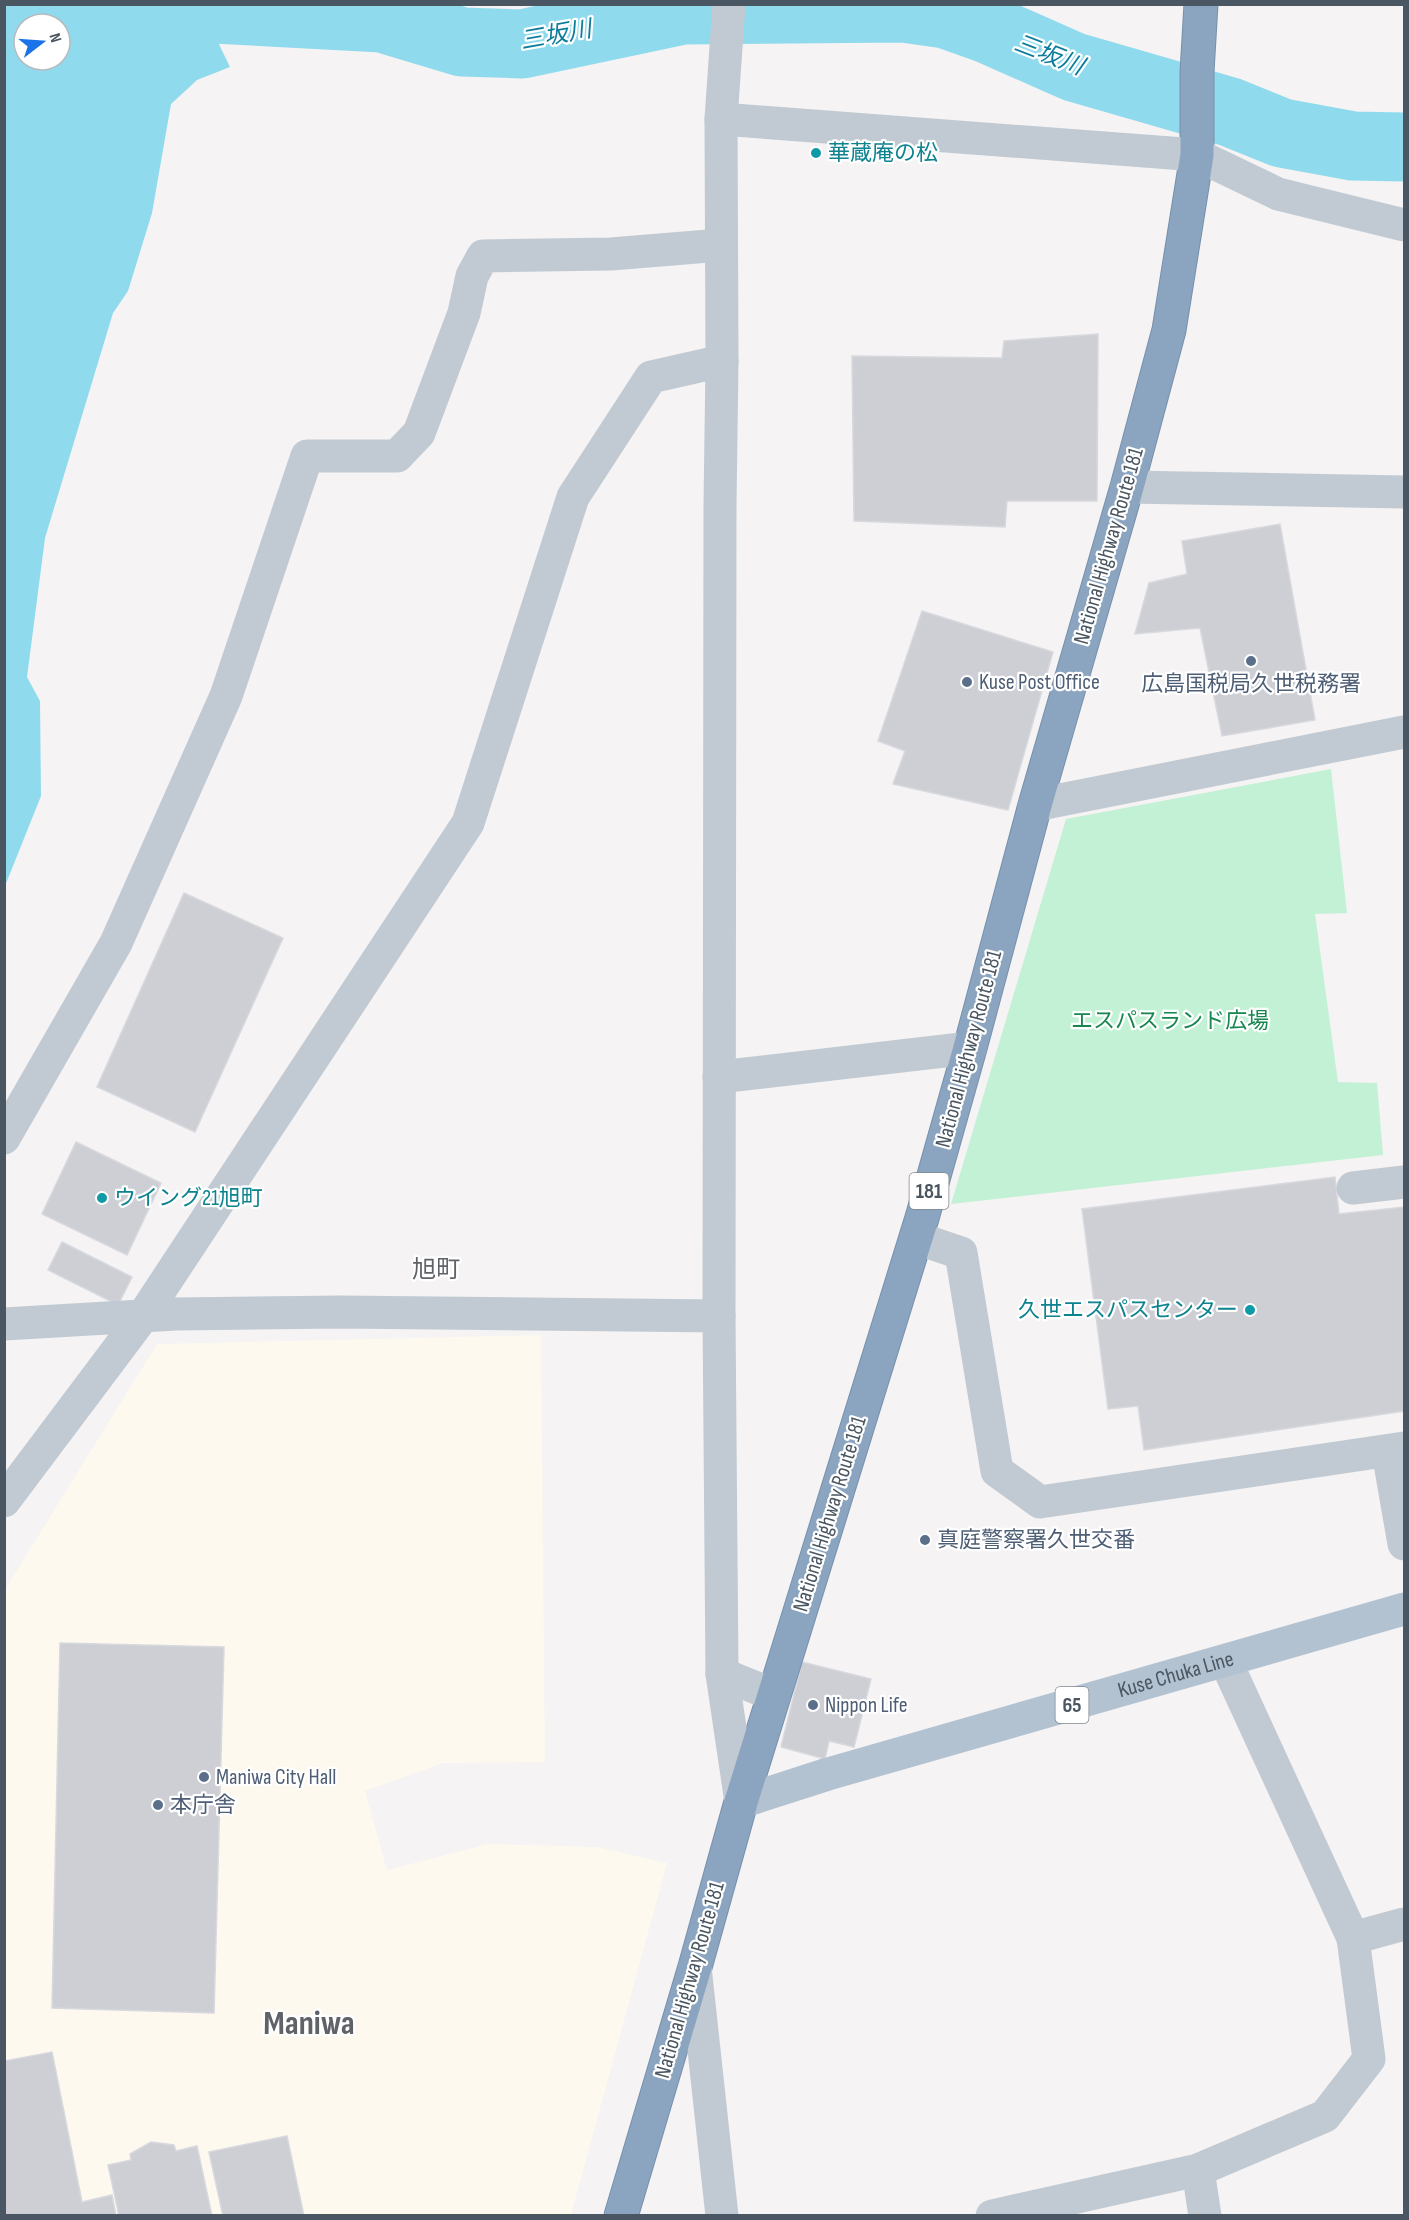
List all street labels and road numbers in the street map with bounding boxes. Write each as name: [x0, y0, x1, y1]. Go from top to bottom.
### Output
street label: National Highway Route 181: [1068, 444, 1150, 647]
street label: National Highway Route 181: [930, 947, 1008, 1151]
road number: 181: [910, 1173, 948, 1209]
street label: National Highway Route 181: [787, 1413, 873, 1615]
street label: Kuse Chuka Line: [1115, 1645, 1237, 1704]
road number: 65: [1056, 1687, 1088, 1723]
street label: National Highway Route 181: [649, 1878, 731, 2081]

